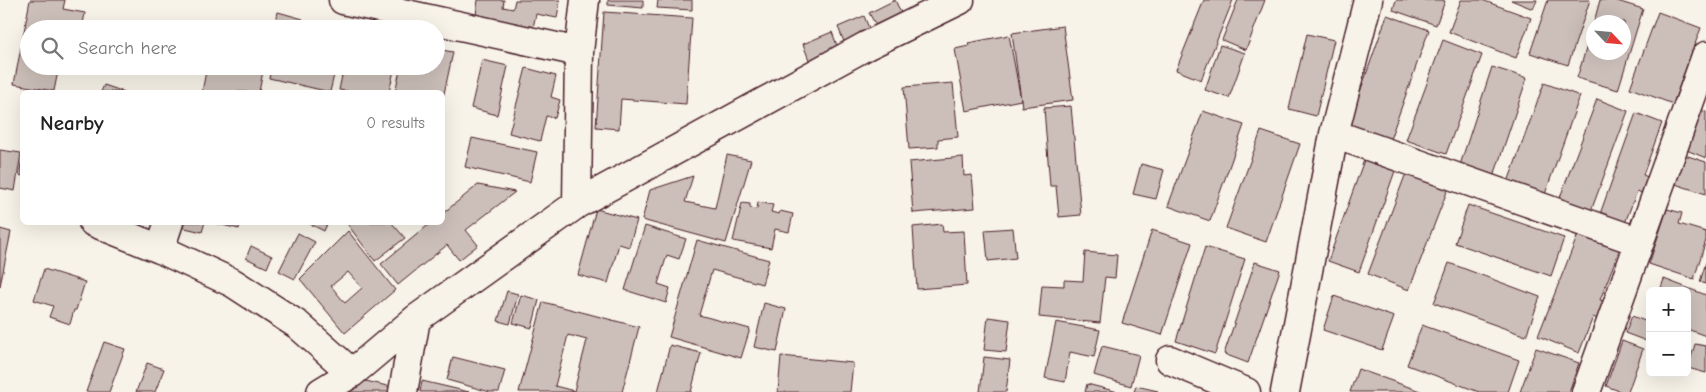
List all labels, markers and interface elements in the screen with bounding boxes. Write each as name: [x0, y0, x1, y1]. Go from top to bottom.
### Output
north arrow: [1586, 15, 1631, 60]
search box: [20, 20, 445, 75]
icon: search: [38, 34, 66, 62]
text: Search here: [78, 37, 177, 59]
text: Nearby: [40, 111, 104, 135]
text: 0 results: [366, 114, 425, 132]
map controls: [1646, 287, 1691, 377]
button: +: [1646, 287, 1691, 332]
button: −: [1646, 332, 1691, 377]

